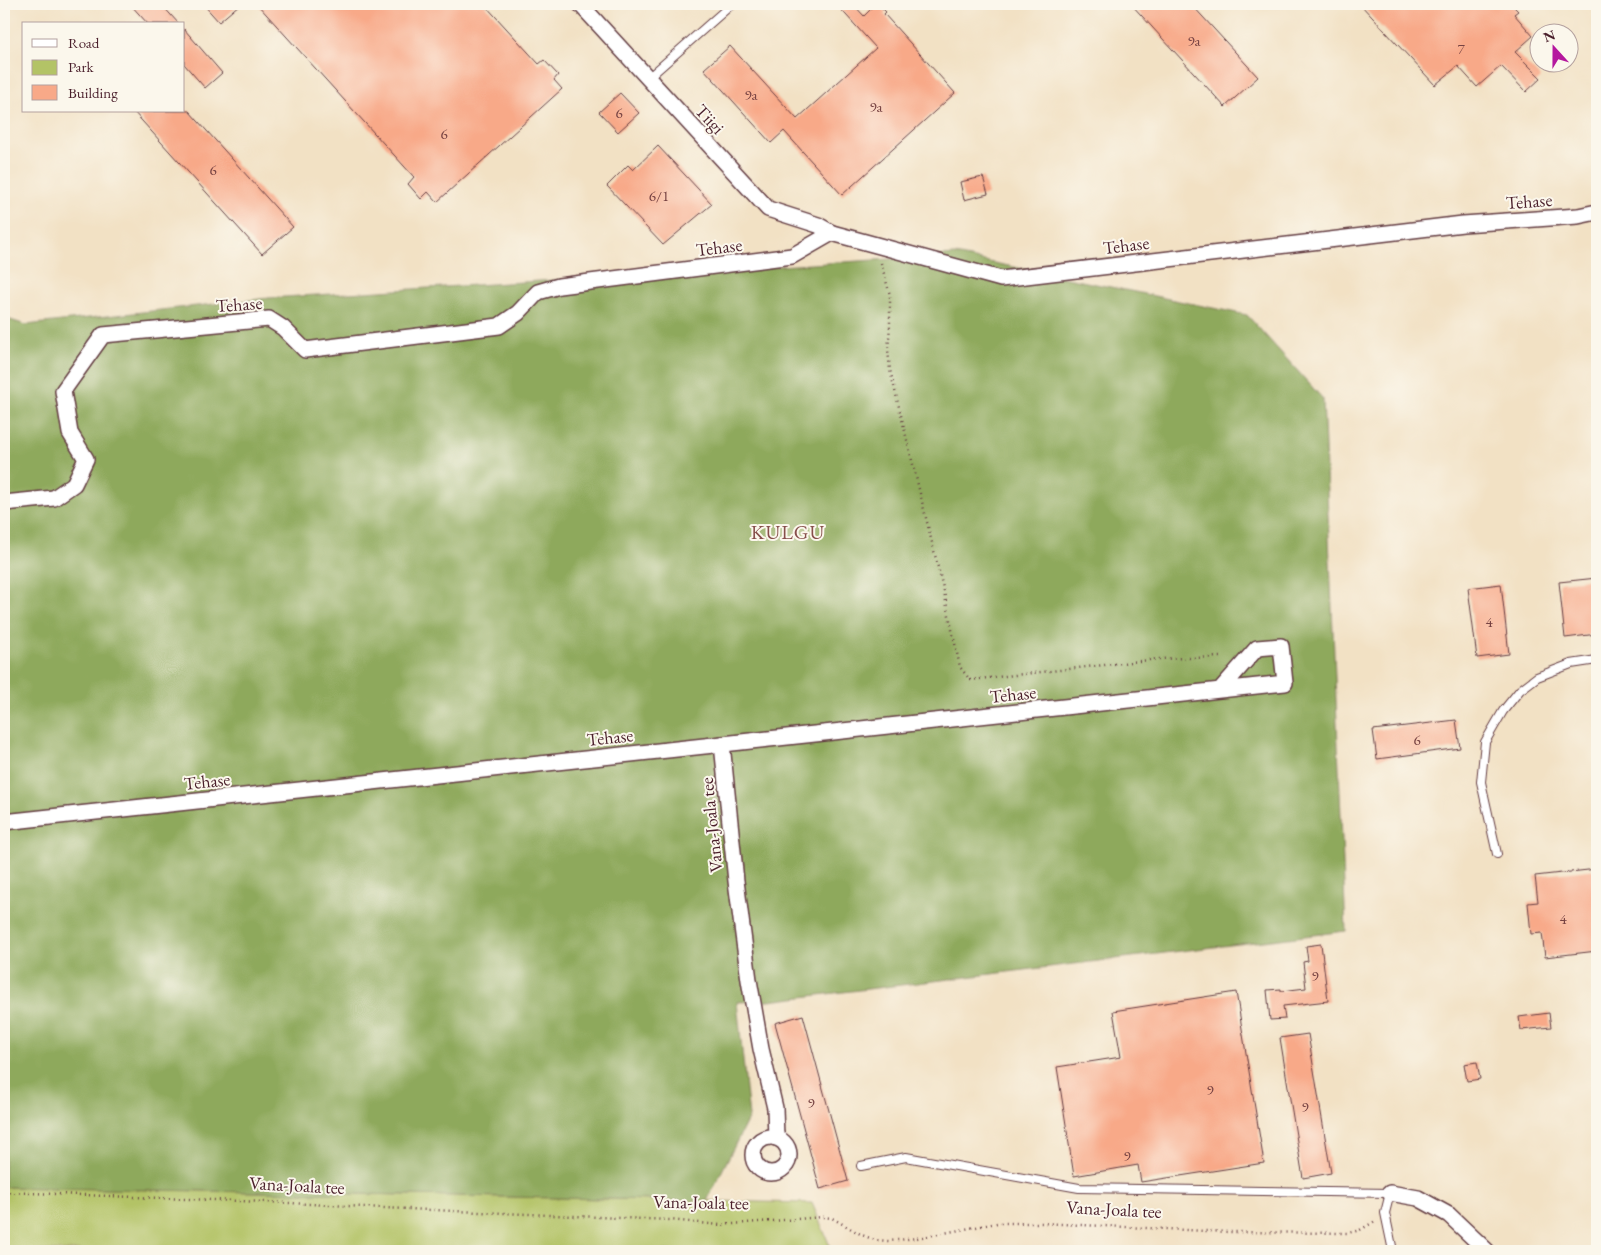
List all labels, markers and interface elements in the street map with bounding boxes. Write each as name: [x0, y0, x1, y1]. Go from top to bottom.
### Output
legend: [22, 22, 185, 112]
north arrow: [1528, 22, 1578, 72]
text: N: [1541, 25, 1558, 46]
house number: 9a: [1187, 31, 1201, 50]
text: Road: [68, 33, 100, 52]
house number: 7: [1457, 39, 1465, 58]
text: Park: [68, 57, 95, 76]
text: Building: [68, 83, 118, 102]
house number: 9a: [744, 85, 758, 104]
house number: 9a: [869, 97, 883, 116]
street label: Tiigi: [690, 99, 730, 139]
house number: 6: [615, 103, 623, 122]
house number: 6: [440, 124, 448, 143]
house number: 6: [209, 160, 217, 179]
house number: 6/1: [649, 186, 669, 205]
street label: Tehase: [1505, 188, 1553, 214]
street label: Tehase: [1102, 231, 1150, 259]
street label: Tehase: [695, 233, 743, 261]
street label: Tehase: [215, 291, 263, 317]
district label: KULGU: [751, 519, 825, 545]
house number: 4: [1485, 612, 1493, 631]
street label: Tehase: [989, 680, 1037, 708]
street label: Tehase: [586, 723, 634, 751]
house number: 6: [1413, 730, 1421, 749]
street label: Tehase: [183, 767, 231, 795]
street label: Vana-Joala tee: [695, 776, 727, 874]
house number: 4: [1559, 909, 1567, 928]
house number: 9: [1311, 966, 1319, 985]
house number: 9: [1206, 1080, 1214, 1099]
house number: 9: [807, 1093, 815, 1112]
house number: 9: [1301, 1097, 1309, 1116]
house number: 9: [1123, 1146, 1131, 1165]
street label: Vana-Joala tee: [249, 1171, 345, 1199]
street label: Vana-Joala tee: [653, 1190, 749, 1214]
street label: Vana-Joala tee: [1066, 1195, 1162, 1223]

